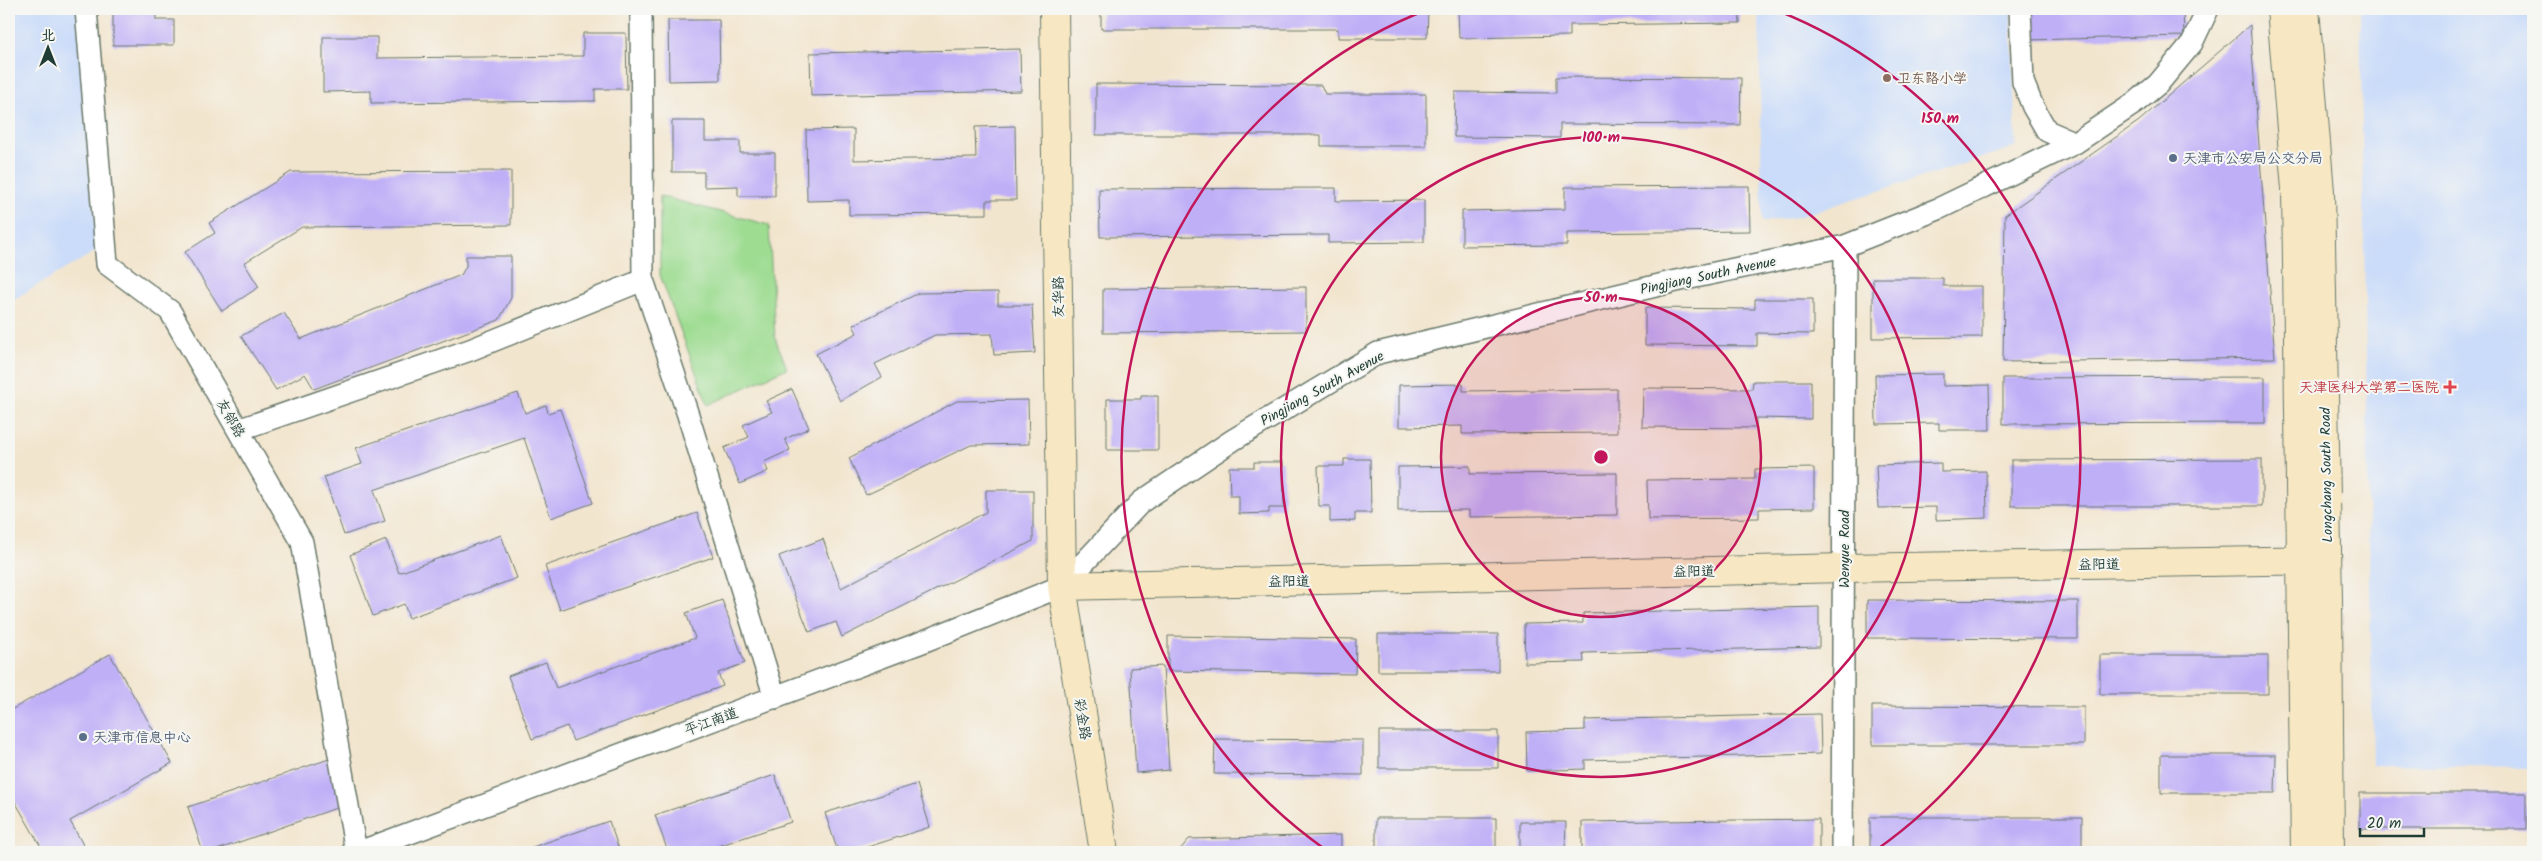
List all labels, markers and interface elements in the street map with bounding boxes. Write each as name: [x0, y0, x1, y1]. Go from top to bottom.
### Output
north arrow: [22, 22, 72, 72]
text: 北: [41, 25, 55, 47]
place label: 卫东路小学: [1897, 68, 1967, 90]
marker: 卫东路小学: [1881, 72, 1893, 84]
text: 150 m: [1921, 107, 1959, 131]
text: 100 m: [1582, 126, 1620, 150]
place label: 天津市公安局公交分局: [2183, 148, 2323, 170]
marker: 天津市公安局公交分局: [2167, 152, 2179, 164]
street label: Pingjiang South Avenue: [1638, 251, 1779, 301]
street label: 友华路: [1048, 276, 1070, 318]
text: 50 m: [1583, 286, 1618, 310]
street label: Pingjiang South Avenue: [1257, 345, 1389, 432]
place label: 天津医科大学第二医院: [2299, 377, 2439, 399]
marker: 天津医科大学第二医院: [2443, 380, 2457, 394]
street label: 友邻路: [210, 395, 250, 442]
street label: Longchang South Road: [2315, 406, 2339, 543]
centre of rings: [1592, 448, 1610, 466]
street label: Wenyue Road: [1834, 509, 1856, 588]
street label: 益阳道: [2078, 554, 2120, 576]
street label: 益阳道: [1673, 561, 1715, 583]
street label: 益阳道: [1268, 571, 1310, 593]
street label: 彩金路: [1068, 697, 1096, 742]
street label: 平江南道: [681, 702, 741, 742]
place label: 天津市信息中心: [93, 727, 191, 749]
marker: 天津市信息中心: [77, 731, 89, 743]
scale bar: [2360, 806, 2423, 838]
text: 20 m: [2367, 812, 2401, 836]

